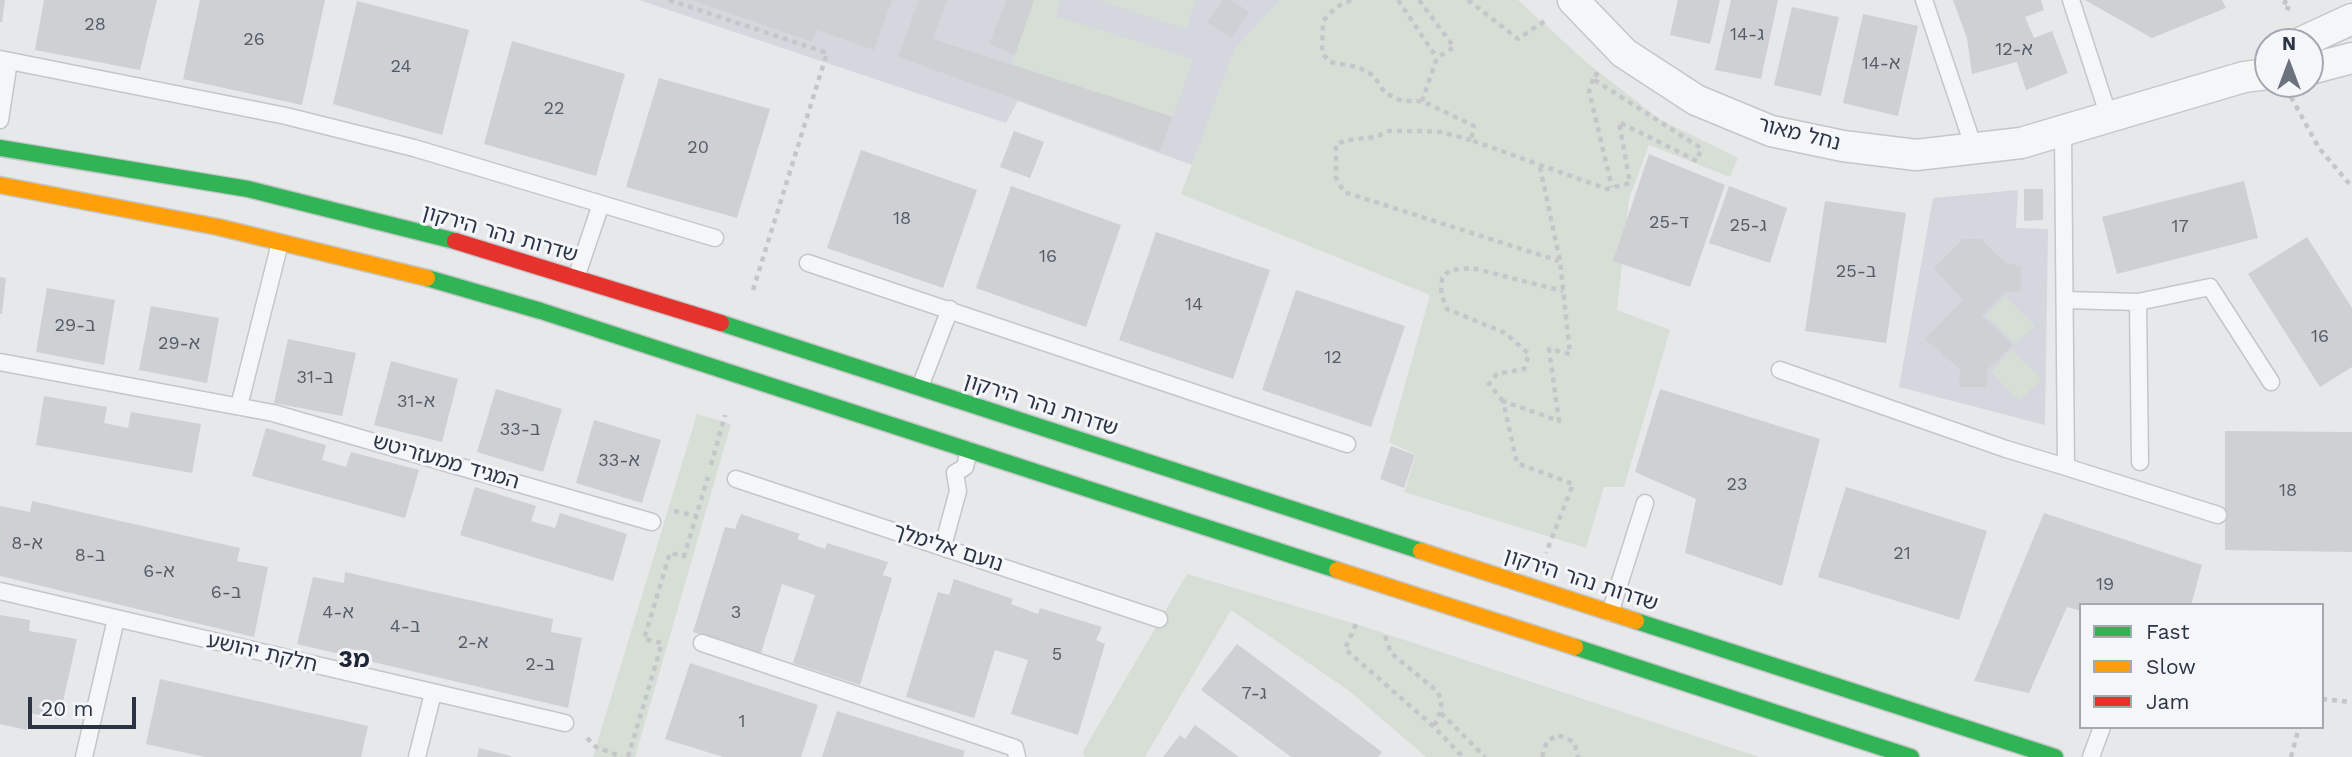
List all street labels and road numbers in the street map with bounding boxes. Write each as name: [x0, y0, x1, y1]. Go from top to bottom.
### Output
street label: נחל מאור: [1755, 112, 1843, 156]
street label: שדרות נהר הירקון: [419, 200, 581, 268]
street label: שדרות נהר הירקון: [961, 368, 1121, 442]
street label: המגיד ממעזריטש: [370, 429, 522, 495]
street label: נועם אלימלך: [890, 518, 1006, 578]
street label: שדרות נהר הירקון: [1501, 543, 1661, 617]
street label: חלקת יהושע: [204, 628, 320, 678]

